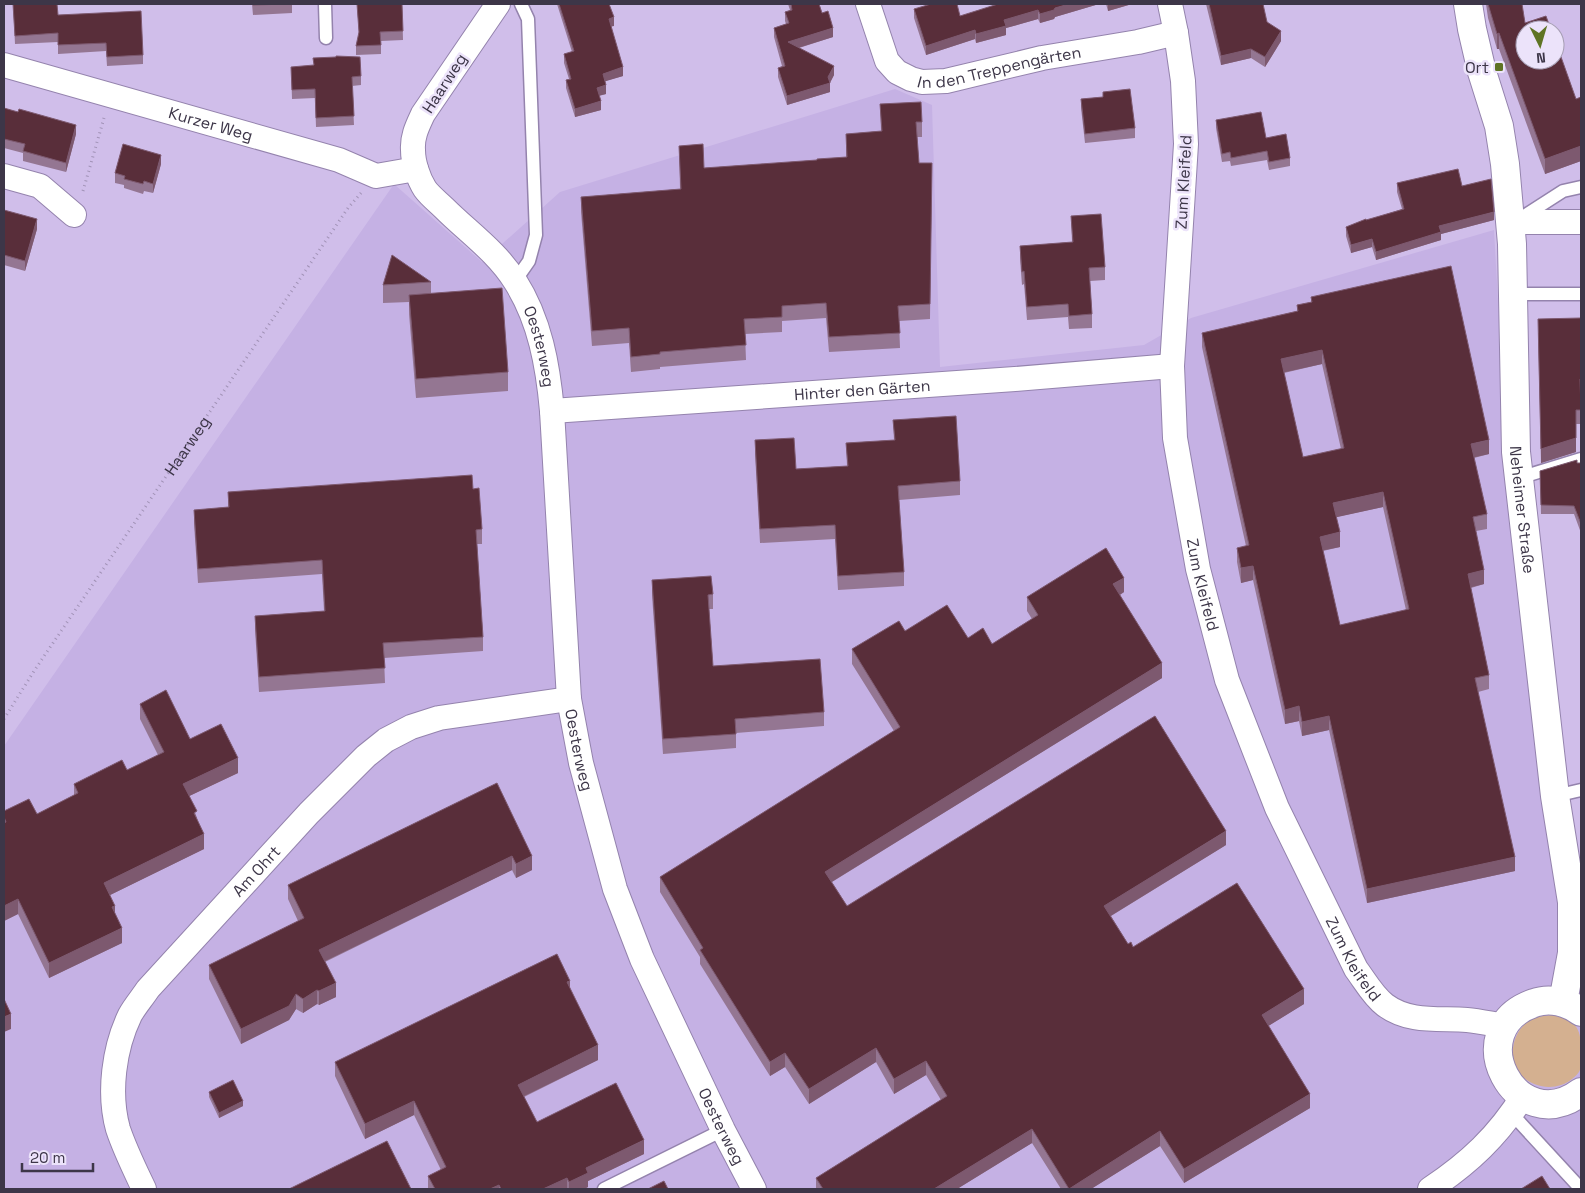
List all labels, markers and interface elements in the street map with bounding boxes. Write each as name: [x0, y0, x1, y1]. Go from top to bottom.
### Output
north arrow: [1515, 20, 1565, 70]
street label: In den Treppengärten: [915, 42, 1083, 93]
street label: Haarweg: [417, 49, 472, 117]
text: N: [1536, 49, 1547, 67]
place label: Ort: [1465, 57, 1489, 78]
marker: Ort: [1493, 61, 1505, 73]
street label: Kurzer Weg: [166, 102, 255, 146]
street label: Zum Kleifeld: [1171, 134, 1196, 230]
street label: Oesterweg: [519, 303, 559, 389]
street label: Hinter den Gärten: [793, 375, 931, 405]
street label: Haarweg: [160, 412, 215, 480]
street label: Neheimer Straße: [1505, 446, 1540, 575]
street label: Zum Kleifeld: [1182, 537, 1224, 633]
street label: Oesterweg: [560, 707, 598, 793]
street label: Am Ohrt: [228, 841, 285, 901]
street label: Zum Kleifeld: [1321, 913, 1386, 1006]
street label: Oesterweg: [693, 1084, 749, 1168]
scale bar: [22, 1140, 94, 1172]
text: 20 m: [30, 1148, 65, 1167]

